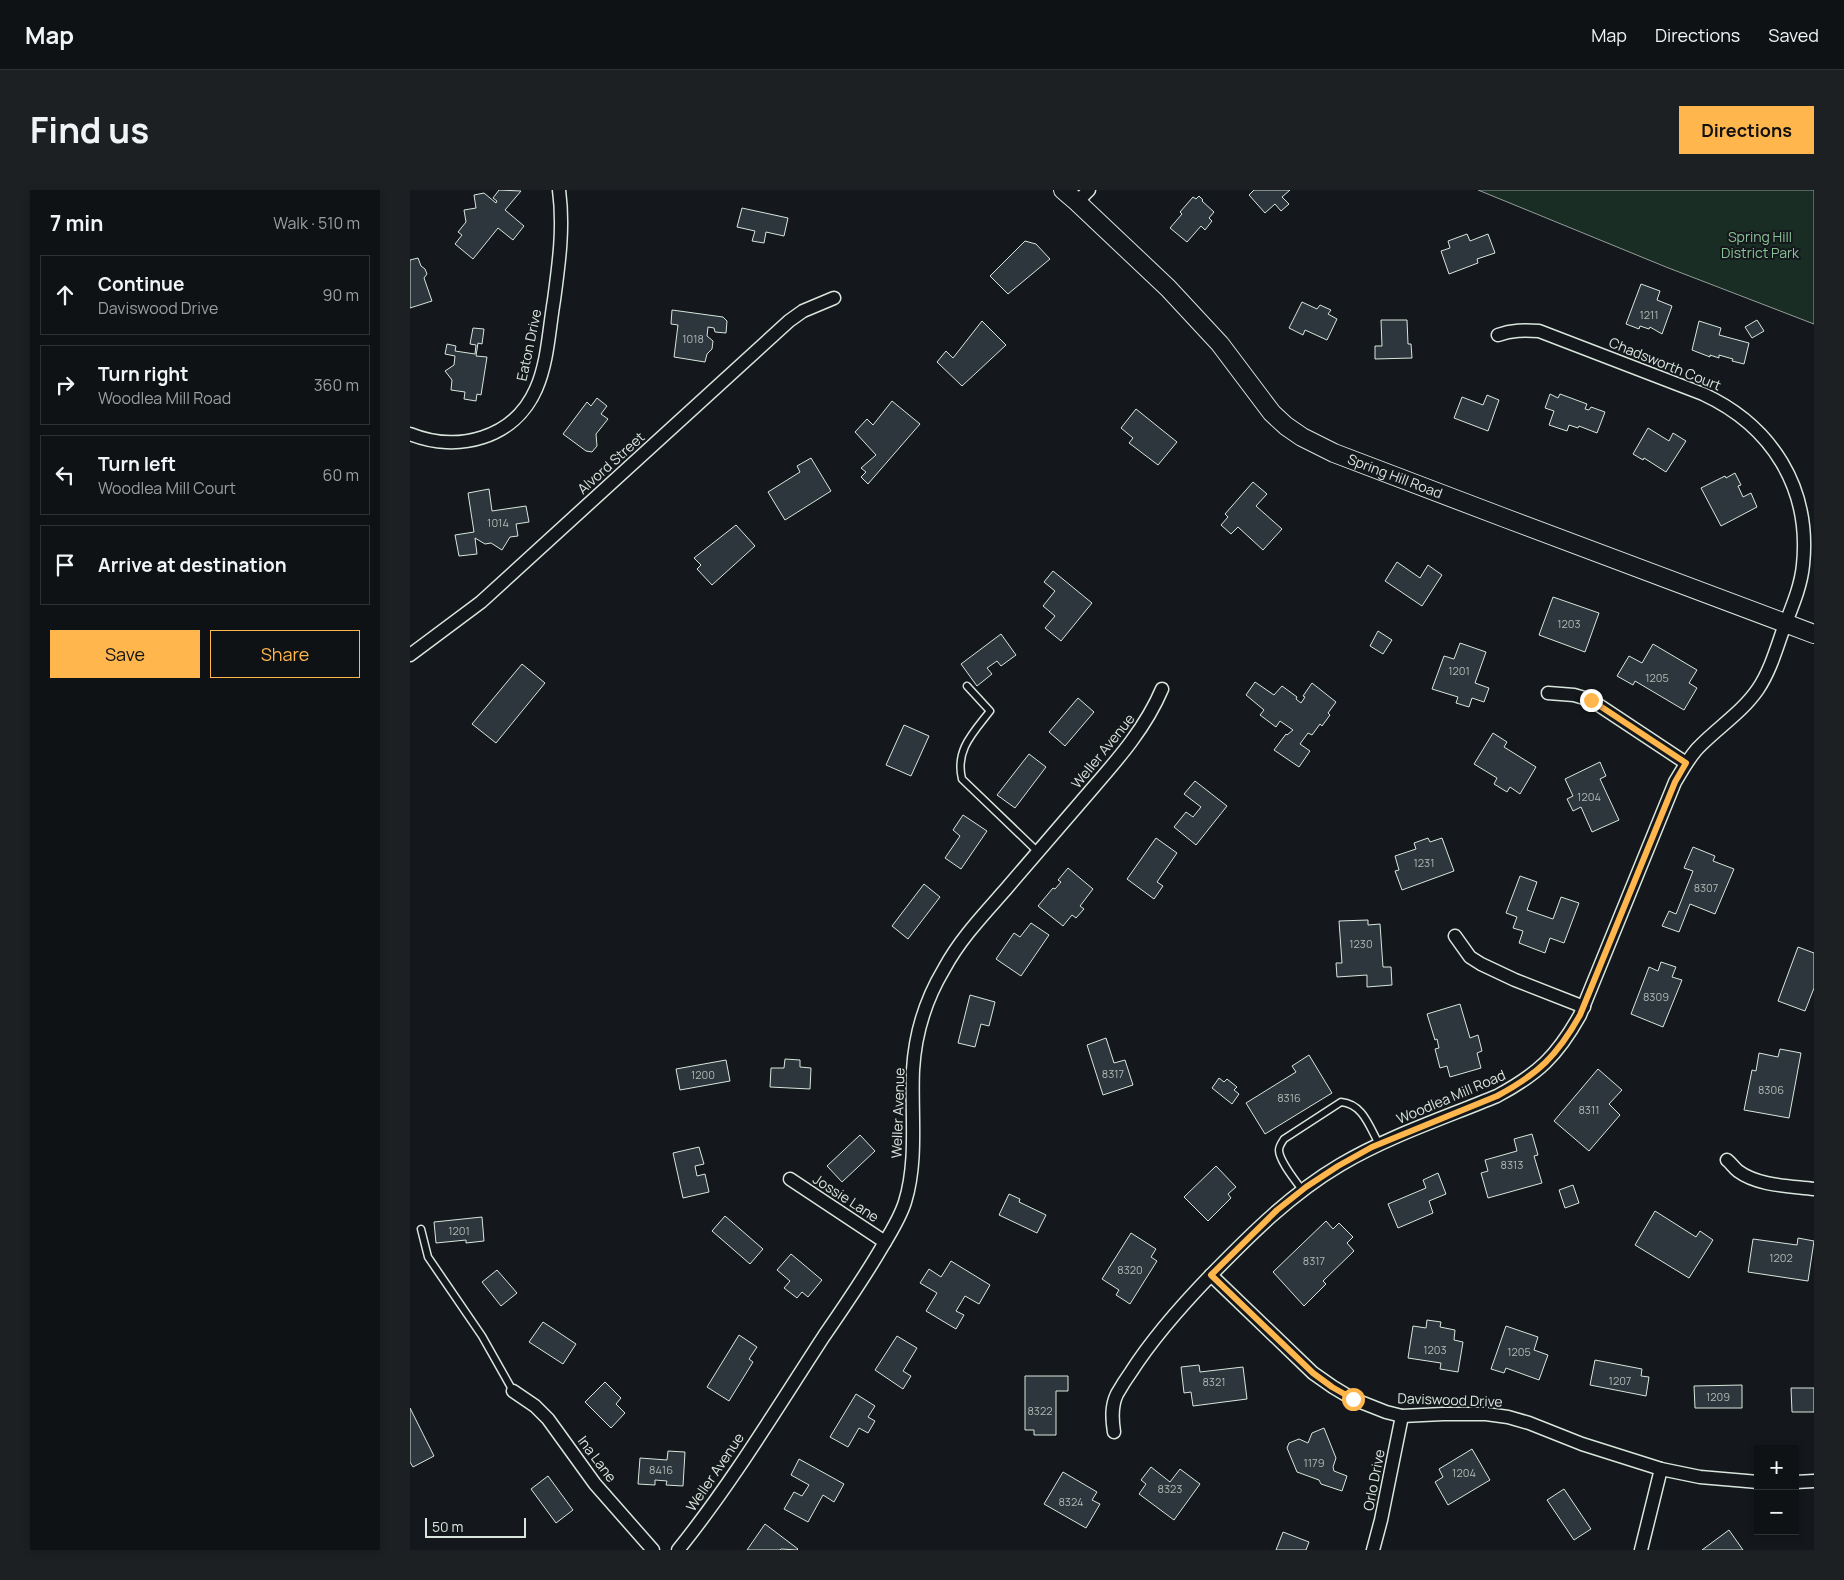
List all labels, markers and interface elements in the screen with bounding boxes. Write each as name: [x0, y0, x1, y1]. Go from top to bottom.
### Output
text: Map: [25, 18, 74, 51]
text: Map: [1591, 23, 1627, 47]
text: Directions: [1655, 23, 1740, 47]
text: Saved: [1768, 23, 1819, 47]
text: Find us: [30, 106, 149, 154]
button: Directions: [1679, 106, 1814, 154]
text: 7 min: [50, 209, 103, 237]
text: Walk · 510 m: [273, 212, 360, 234]
park label: Spring Hill District Park: [1721, 227, 1800, 262]
text: Continue: [98, 271, 184, 297]
icon: ahead: [51, 281, 79, 309]
text: 90 m: [323, 284, 359, 306]
text: Daviswood Drive: [98, 297, 218, 319]
street label: Eaton Drive: [512, 307, 545, 383]
house number: 1211: [1639, 307, 1659, 322]
house number: 1018: [682, 331, 704, 346]
street label: Chadsworth Court: [1606, 332, 1724, 395]
text: Turn right: [98, 361, 188, 387]
icon: right: [51, 371, 79, 399]
text: 360 m: [314, 374, 359, 396]
text: Woodlea Mill Road: [98, 387, 231, 409]
street label: Alvord Street: [573, 427, 649, 498]
street label: Spring Hill Road: [1345, 449, 1445, 502]
text: Turn left: [98, 451, 176, 477]
icon: left: [51, 461, 79, 489]
text: 60 m: [323, 464, 359, 486]
text: Woodlea Mill Court: [98, 477, 236, 499]
house number: 1014: [487, 515, 509, 530]
icon: arrive: [51, 551, 79, 579]
text: Arrive at destination: [98, 552, 287, 578]
house number: 1203: [1557, 616, 1581, 631]
button: Save: [50, 630, 200, 678]
button: Share: [210, 630, 360, 678]
house number: 1201: [1448, 663, 1470, 678]
house number: 1205: [1645, 670, 1669, 685]
route end: [1580, 689, 1603, 712]
street label: Weller Avenue: [1067, 709, 1139, 792]
house number: 1204: [1577, 789, 1601, 804]
house number: 1231: [1414, 855, 1434, 870]
house number: 8307: [1694, 880, 1718, 895]
house number: 1230: [1349, 936, 1373, 951]
house number: 8309: [1643, 989, 1669, 1004]
street label: Woodlea Mill Road: [1393, 1065, 1508, 1128]
house number: 8317: [1102, 1066, 1124, 1081]
house number: 1200: [691, 1067, 715, 1082]
street label: Weller Avenue: [886, 1067, 909, 1159]
house number: 8306: [1758, 1082, 1784, 1097]
house number: 8316: [1277, 1090, 1301, 1105]
house number: 8311: [1578, 1102, 1600, 1117]
house number: 8313: [1501, 1157, 1523, 1172]
street label: Jossie Lane: [810, 1169, 883, 1226]
house number: 1201: [448, 1223, 470, 1238]
house number: 1202: [1769, 1250, 1793, 1265]
house number: 8317: [1303, 1253, 1325, 1268]
house number: 8320: [1117, 1262, 1143, 1277]
house number: 1203: [1423, 1342, 1447, 1357]
house number: 1205: [1507, 1344, 1531, 1359]
house number: 1207: [1609, 1373, 1631, 1388]
house number: 8321: [1202, 1374, 1226, 1389]
route start: [1342, 1388, 1365, 1411]
street label: Daviswood Drive: [1397, 1388, 1503, 1411]
house number: 1209: [1706, 1389, 1730, 1404]
house number: 8322: [1027, 1403, 1053, 1418]
street label: Weller Avenue: [681, 1429, 748, 1515]
street label: Ina Lane: [574, 1432, 621, 1486]
map controls: [1754, 1445, 1799, 1535]
button: +: [1754, 1445, 1799, 1490]
street label: Orlo Drive: [1358, 1448, 1389, 1512]
house number: 1179: [1304, 1455, 1325, 1470]
house number: 8416: [649, 1462, 673, 1477]
house number: 1204: [1452, 1465, 1476, 1480]
house number: 8323: [1158, 1481, 1182, 1496]
button: −: [1754, 1490, 1799, 1535]
house number: 8324: [1058, 1494, 1084, 1509]
scale bar: [425, 1515, 526, 1538]
text: 50 m: [432, 1517, 463, 1536]

